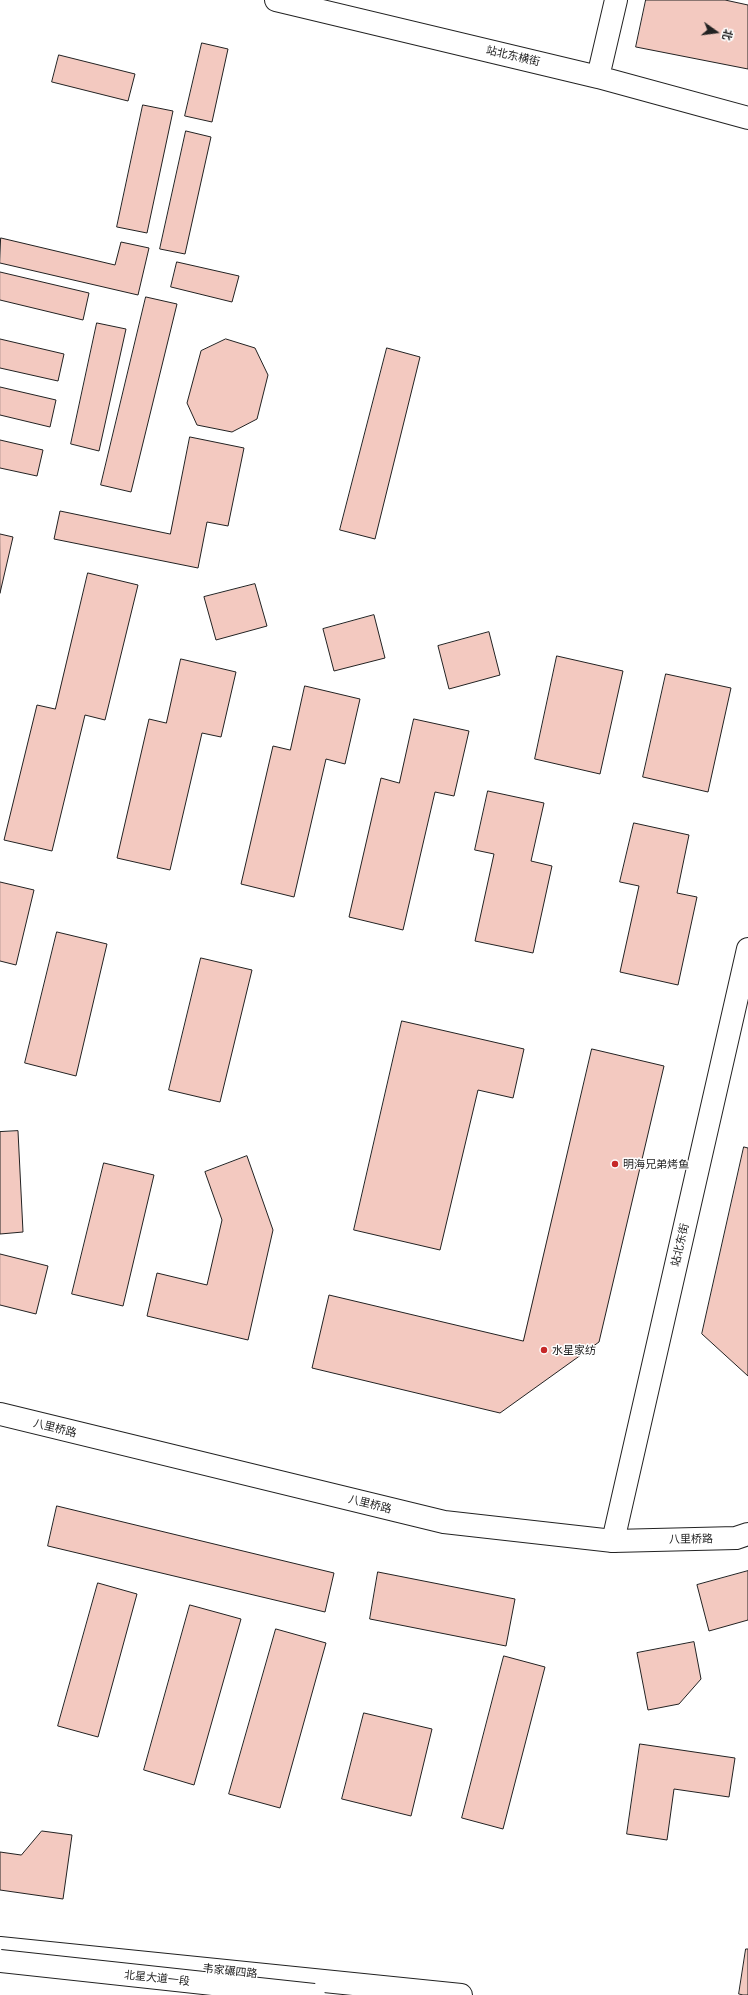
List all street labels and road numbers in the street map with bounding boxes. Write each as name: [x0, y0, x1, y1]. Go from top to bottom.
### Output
street label: 站北东横街: [485, 43, 541, 69]
street label: 站北东街: [669, 1222, 691, 1268]
street label: 八里桥路: [32, 1416, 78, 1440]
street label: 八里桥路: [347, 1492, 393, 1516]
street label: 八里桥路: [669, 1532, 713, 1546]
street label: 韦家碾四路: [202, 1962, 258, 1980]
street label: 北星大道一段: [123, 1968, 191, 1988]

